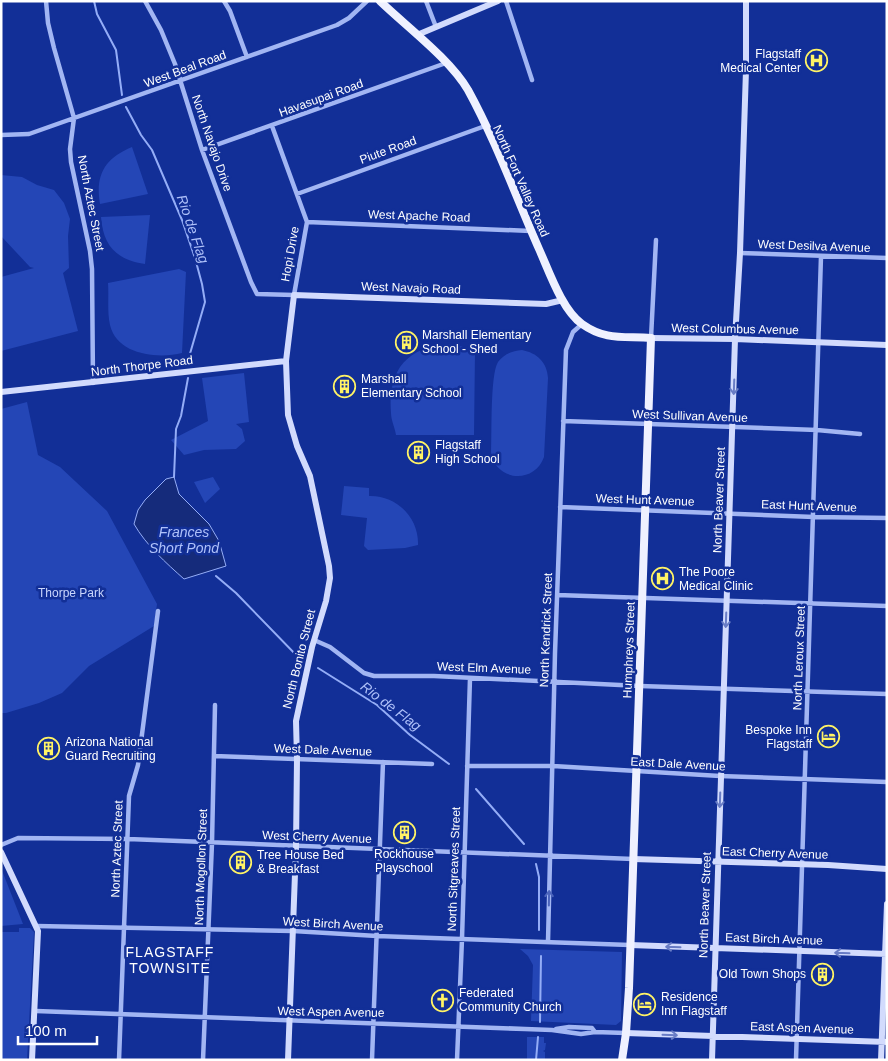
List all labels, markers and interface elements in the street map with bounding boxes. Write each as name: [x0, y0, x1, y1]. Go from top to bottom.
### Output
place label: Flagstaff Medical Center: [720, 47, 802, 75]
street label: West Beal Road: [142, 48, 228, 90]
hospital icon: Flagstaff Medical Center: [805, 49, 829, 73]
street label: Havasupai Road: [277, 76, 365, 120]
street label: North Navajo Drive: [189, 93, 235, 194]
street label: North Fort Valley Road: [490, 123, 552, 239]
street label: Piute Road: [358, 133, 418, 167]
street label: North Aztec Street: [75, 154, 107, 253]
water label: Rio de Flag: [174, 193, 212, 266]
street label: West Apache Road: [368, 207, 470, 225]
street label: Hopi Drive: [278, 225, 302, 283]
street label: West Desilva Avenue: [757, 237, 871, 255]
street label: West Navajo Road: [361, 279, 461, 297]
street label: West Columbus Avenue: [671, 321, 799, 337]
place label: Marshall Elementary School - Shed: [422, 328, 531, 356]
building icon: Marshall Elementary School - Shed: [394, 330, 418, 354]
street label: North Thorpe Road: [90, 353, 194, 379]
place label: Marshall Elementary School: [361, 372, 462, 400]
building icon: Marshall Elementary School: [333, 374, 357, 398]
one-way arrow: [729, 379, 739, 395]
street label: West Sullivan Avenue: [632, 407, 748, 425]
place label: Flagstaff High School: [435, 438, 500, 466]
building icon: Flagstaff High School: [407, 440, 431, 464]
street label: North Beaver Street: [710, 446, 728, 553]
street label: West Hunt Avenue: [595, 491, 695, 509]
street label: East Hunt Avenue: [761, 497, 857, 515]
water label: Frances Short Pond: [149, 524, 220, 556]
place label: The Poore Medical Clinic: [679, 565, 753, 593]
hospital icon: The Poore Medical Clinic: [651, 567, 675, 591]
street label: North Kendrick Street: [537, 572, 555, 688]
park label: Thorpe Park: [38, 586, 105, 600]
street label: Humphreys Street: [620, 601, 638, 699]
street label: North Leroux Street: [790, 605, 808, 711]
street label: North Bonito Street: [280, 607, 318, 710]
one-way arrow: [722, 611, 731, 627]
street label: West Elm Avenue: [437, 659, 532, 677]
water label: Rio de Flag: [358, 678, 425, 734]
place label: Bespoke Inn Flagstaff: [745, 723, 813, 751]
hotel icon: Bespoke Inn Flagstaff: [816, 725, 840, 749]
place label: Arizona National Guard Recruiting: [65, 735, 156, 763]
building icon: Arizona National Guard Recruiting: [37, 737, 61, 761]
street label: West Dale Avenue: [274, 741, 373, 759]
street label: East Dale Avenue: [630, 755, 726, 773]
one-way arrow: [715, 791, 724, 807]
street label: North Aztec Street: [108, 799, 126, 898]
street label: North Sitgreaves Street: [445, 806, 463, 932]
street label: North Mogollon Street: [192, 808, 210, 926]
building icon: Rockhouse Playschool: [392, 821, 416, 845]
street label: West Cherry Avenue: [262, 828, 372, 846]
street label: East Cherry Avenue: [722, 844, 829, 862]
place label: Rockhouse Playschool: [374, 847, 434, 875]
place label: Tree House Bed & Breakfast: [257, 848, 344, 876]
building icon: Tree House Bed & Breakfast: [229, 850, 253, 874]
street label: North Beaver Street: [696, 851, 714, 958]
one-way arrow: [544, 891, 554, 907]
street label: West Birch Avenue: [282, 914, 384, 934]
street label: East Birch Avenue: [725, 930, 823, 948]
one-way arrow: [665, 942, 681, 952]
district label: FLAGSTAFF TOWNSITE: [126, 944, 214, 976]
one-way arrow: [835, 948, 851, 957]
building icon: Old Town Shops: [810, 962, 834, 986]
place label: Old Town Shops: [719, 967, 806, 981]
place label: Federated Community Church: [459, 986, 562, 1014]
church icon: Federated Community Church: [431, 988, 455, 1012]
place label: Residence Inn Flagstaff: [661, 990, 727, 1018]
hotel icon: Residence Inn Flagstaff: [633, 992, 657, 1016]
street label: West Aspen Avenue: [277, 1004, 385, 1020]
scale bar: [18, 1014, 96, 1046]
street label: East Aspen Avenue: [750, 1019, 854, 1037]
text: 100 m: [25, 1022, 67, 1039]
one-way arrow: [661, 1030, 677, 1039]

